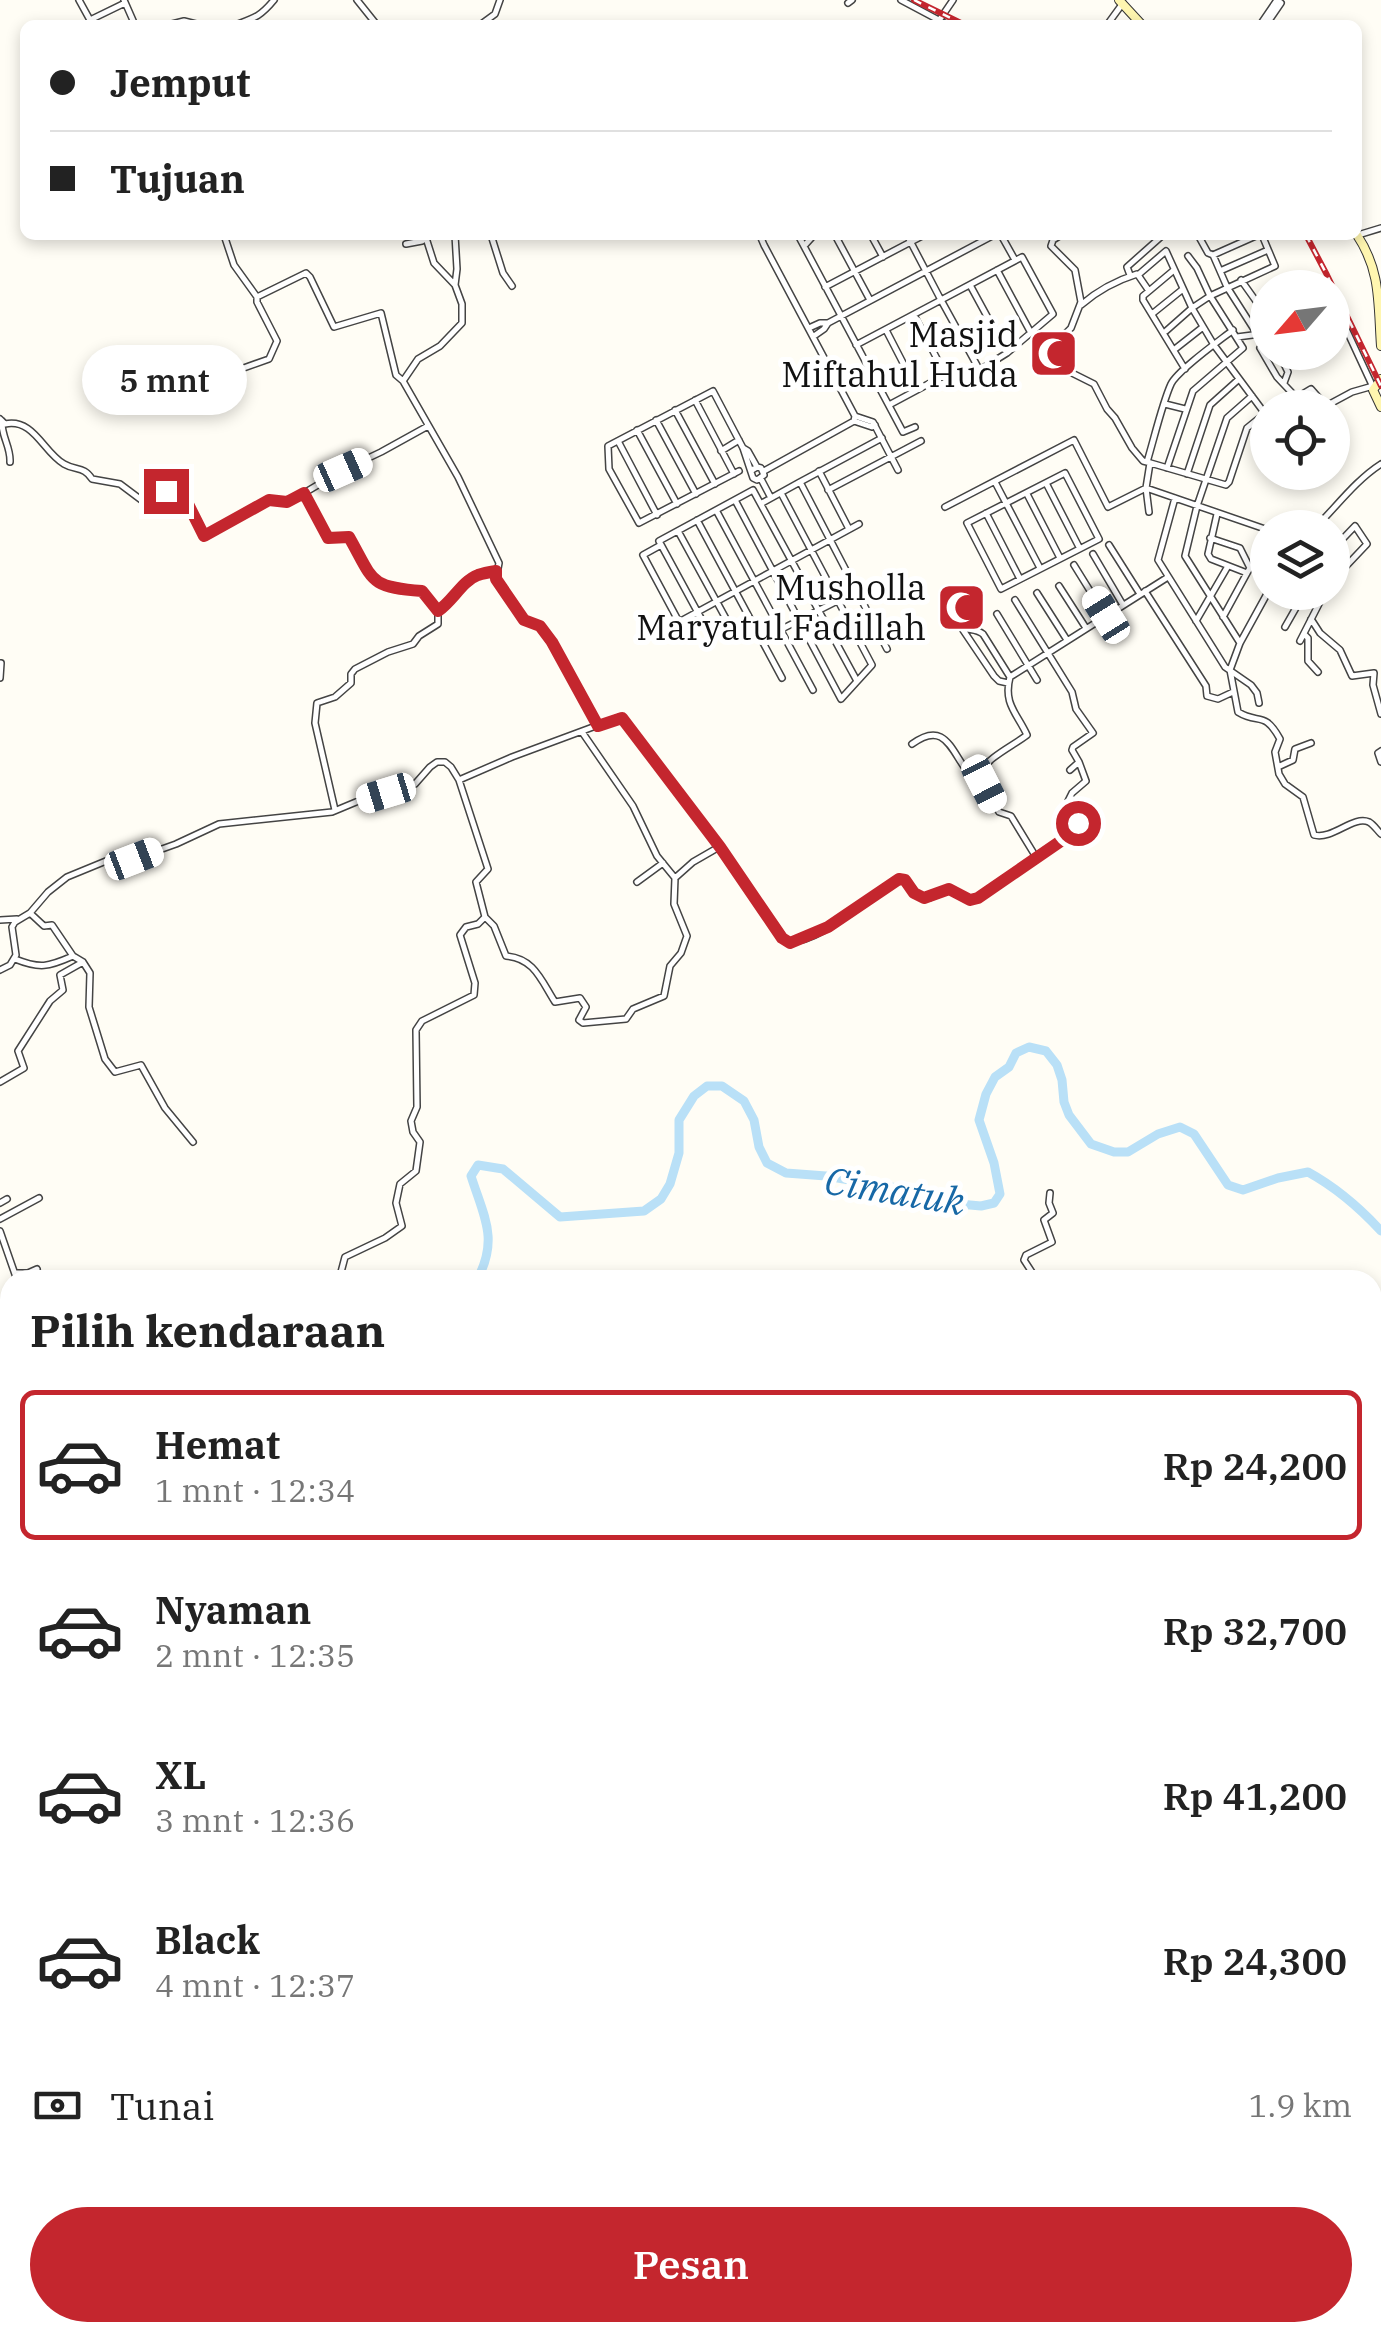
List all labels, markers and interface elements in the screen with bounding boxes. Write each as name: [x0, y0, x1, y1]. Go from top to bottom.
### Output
text: Jemput: [110, 58, 250, 107]
text: Tujuan: [110, 154, 245, 203]
north arrow: [1250, 270, 1350, 370]
map controls: [1250, 270, 1350, 610]
place label: Masjid Miftahul Huda: [781, 311, 1018, 397]
mosque icon: Masjid Miftahul Huda: [1027, 328, 1079, 380]
callout: 5 mnt: [84, 346, 248, 416]
text: 5 mnt: [119, 359, 210, 401]
button: locate: [1250, 390, 1350, 490]
car: [309, 444, 377, 496]
route end: [144, 469, 189, 514]
button: layers: [1250, 510, 1350, 610]
place label: Musholla Maryatul Fadillah: [636, 564, 926, 650]
mosque icon: Musholla Maryatul Fadillah: [935, 581, 987, 633]
car: [1077, 582, 1135, 648]
car: [957, 750, 1011, 818]
car: [353, 770, 419, 816]
route start: [1056, 801, 1101, 846]
car: [101, 834, 167, 884]
water label: Cimatuk: [821, 1155, 969, 1225]
text: Pilih kendaraan: [30, 1301, 385, 1359]
icon: car: [35, 1420, 125, 1510]
text: Hemat: [155, 1420, 280, 1469]
text: Rp 24,200: [1163, 1441, 1347, 1490]
text: 1 mnt · 12:34: [155, 1469, 355, 1511]
icon: car: [35, 1585, 125, 1675]
text: Nyaman: [155, 1585, 312, 1634]
text: Rp 32,700: [1163, 1606, 1347, 1655]
text: 2 mnt · 12:35: [155, 1634, 355, 1676]
icon: car: [35, 1750, 125, 1840]
text: XL: [155, 1750, 206, 1799]
text: Rp 41,200: [1163, 1771, 1347, 1820]
text: 3 mnt · 12:36: [155, 1799, 355, 1841]
icon: car: [35, 1915, 125, 2005]
text: Black: [155, 1915, 260, 1964]
text: Rp 24,300: [1163, 1936, 1347, 1985]
text: 4 mnt · 12:37: [155, 1964, 355, 2006]
icon: cash: [30, 2078, 85, 2133]
text: Tunai: [110, 2081, 215, 2130]
text: 1.9 km: [1248, 2084, 1352, 2126]
button: Pesan: [30, 2207, 1352, 2322]

